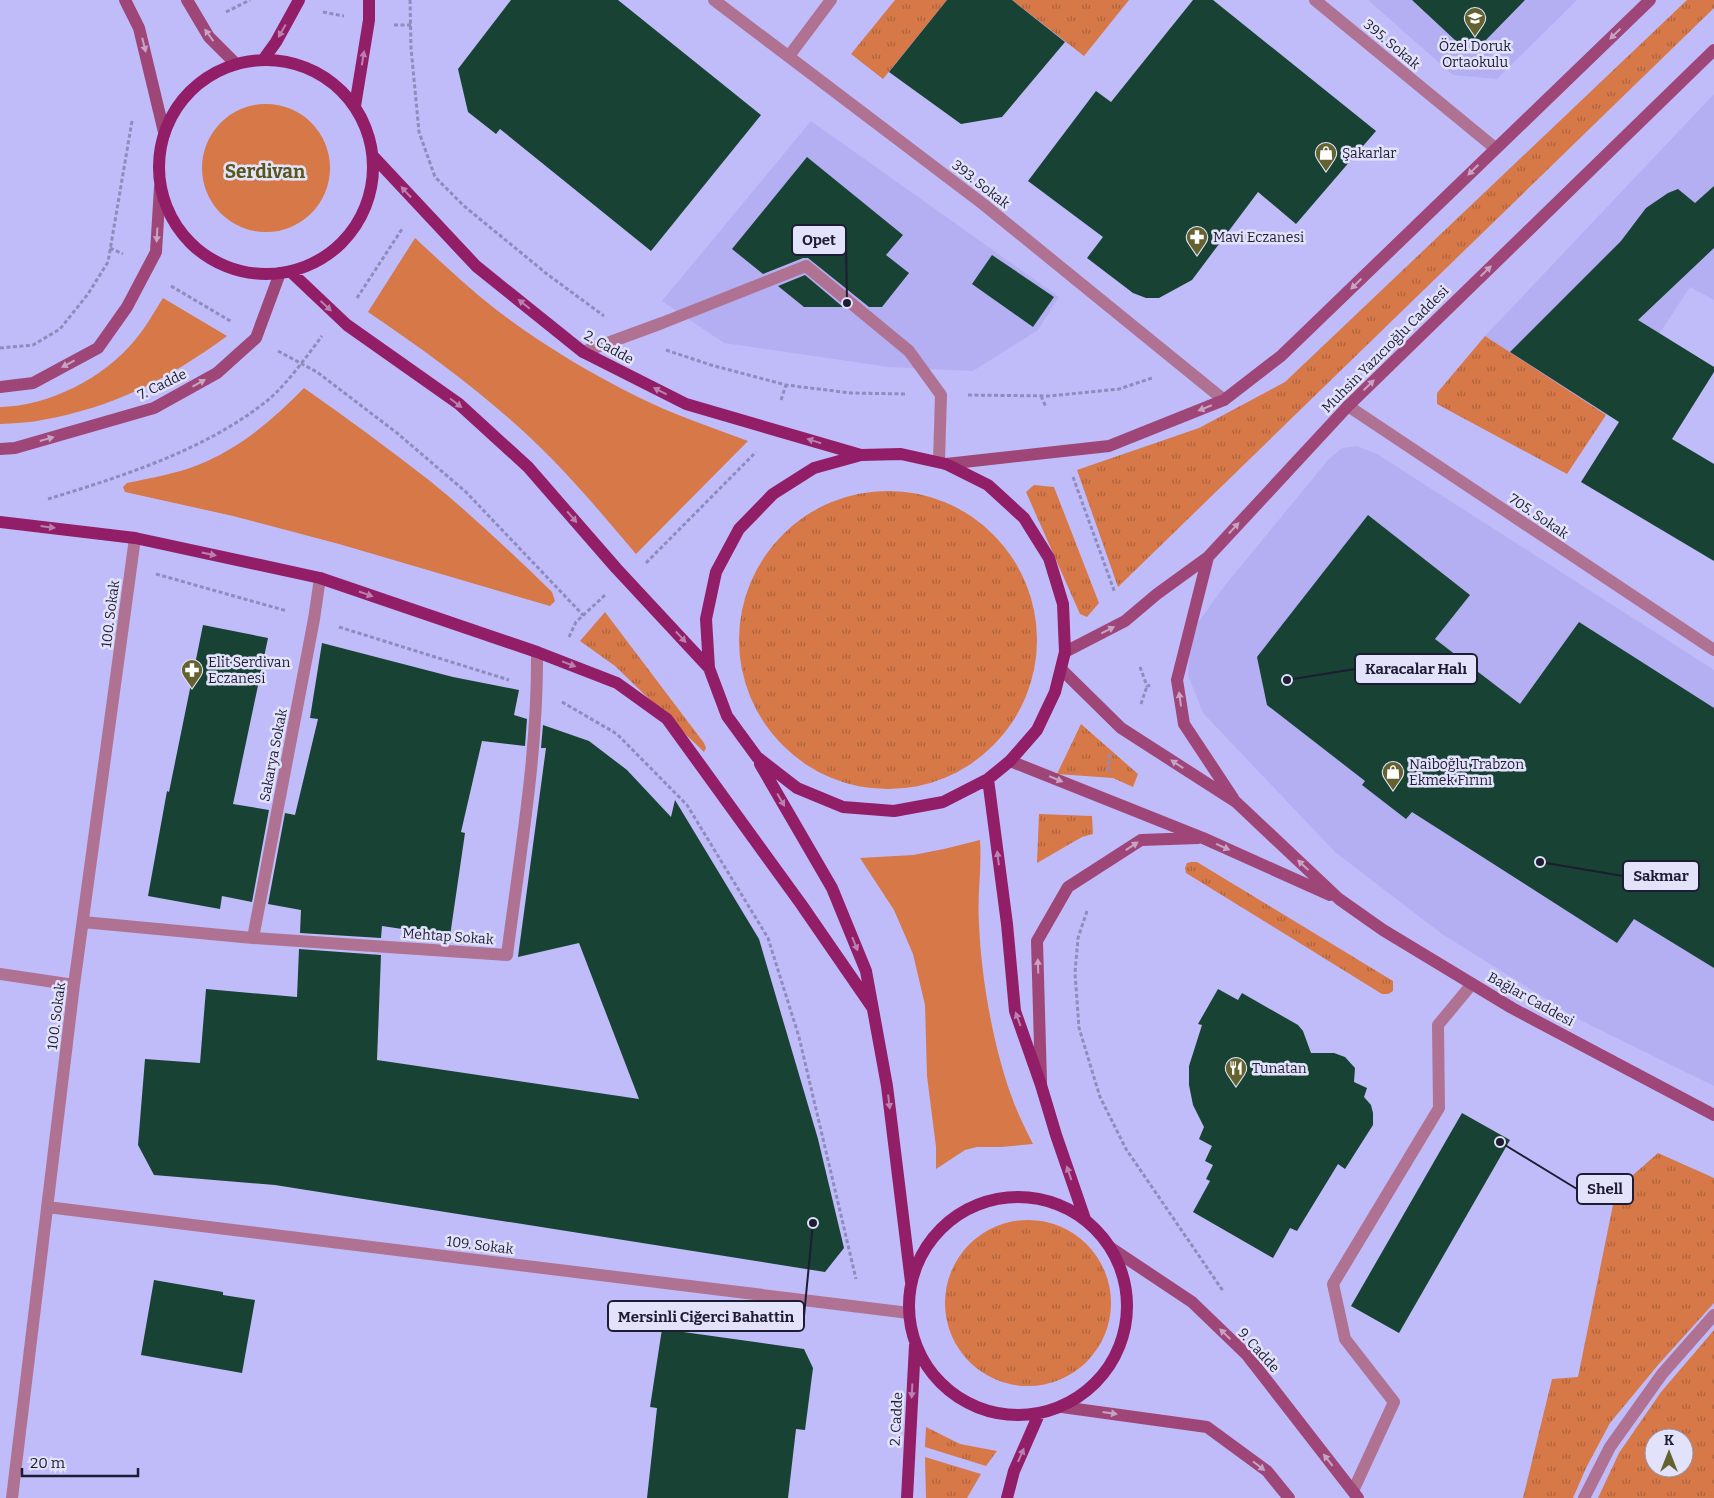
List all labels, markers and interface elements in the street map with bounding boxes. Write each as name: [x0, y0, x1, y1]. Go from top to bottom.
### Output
school or university icon: Özel Doruk Ortaokulu: [1463, 6, 1487, 37]
street label: 395. Sokak: [1360, 16, 1423, 73]
one-way arrow: [278, 24, 287, 38]
one-way arrow: [204, 28, 214, 42]
one-way arrow: [1609, 28, 1621, 40]
one-way arrow: [140, 37, 148, 52]
place label: Özel Doruk Ortaokulu: [1439, 38, 1511, 71]
one-way arrow: [359, 50, 367, 66]
shop icon: Şakarlar: [1314, 141, 1338, 172]
place label: Şakarlar: [1342, 145, 1397, 162]
street label: 393. Sokak: [948, 157, 1013, 212]
district label: Serdivan: [225, 160, 306, 183]
one-way arrow: [1467, 164, 1479, 176]
one-way arrow: [400, 187, 412, 199]
callout: Opet: [792, 225, 846, 255]
pharmacy icon: Mavi Eczanesi: [1185, 225, 1209, 256]
one-way arrow: [152, 228, 160, 244]
place label: Mavi Eczanesi: [1213, 229, 1304, 246]
text: Opet: [802, 231, 836, 249]
one-way arrow: [1480, 265, 1492, 277]
one-way arrow: [1350, 278, 1362, 290]
street label: Muhsin Yazıcıoğlu Caddesi: [1318, 282, 1452, 416]
one-way arrow: [517, 298, 530, 309]
one-way arrow: [320, 300, 332, 312]
street label: 2. Cadde: [581, 327, 637, 368]
one-way arrow: [61, 360, 76, 368]
street label: 7. Cadde: [135, 365, 189, 404]
one-way arrow: [192, 378, 206, 387]
one-way arrow: [1363, 379, 1375, 391]
one-way arrow: [653, 387, 667, 395]
one-way arrow: [449, 397, 462, 408]
one-way arrow: [1197, 405, 1212, 413]
one-way arrow: [40, 434, 55, 442]
one-way arrow: [806, 436, 821, 444]
street label: 705. Sokak: [1506, 490, 1572, 543]
one-way arrow: [566, 510, 577, 523]
one-way arrow: [1228, 523, 1240, 535]
one-way arrow: [41, 524, 57, 532]
one-way arrow: [201, 550, 216, 558]
street label: 100. Sokak: [98, 579, 123, 649]
one-way arrow: [359, 590, 374, 598]
one-way arrow: [1101, 626, 1115, 634]
one-way arrow: [675, 631, 687, 643]
place label: Elit Serdivan Eczanesi: [208, 654, 290, 687]
callout: Karacalar Halı: [1355, 654, 1477, 684]
pharmacy icon: Elit Serdivan Eczanesi: [180, 658, 204, 689]
one-way arrow: [562, 660, 577, 668]
text: Karacalar Halı: [1365, 660, 1467, 678]
one-way arrow: [1176, 691, 1184, 707]
street label: Sakarya Sokak: [256, 707, 291, 803]
place label: Naiboğlu Trabzon Ekmek Fırını: [1409, 756, 1524, 789]
one-way arrow: [1170, 760, 1184, 769]
shop icon: Naiboğlu Trabzon Ekmek Fırını: [1381, 760, 1405, 791]
one-way arrow: [1049, 776, 1063, 784]
one-way arrow: [777, 793, 786, 806]
one-way arrow: [1125, 842, 1138, 851]
one-way arrow: [1216, 843, 1230, 851]
one-way arrow: [994, 850, 1002, 866]
one-way arrow: [1298, 859, 1310, 871]
callout: Sakmar: [1623, 861, 1699, 891]
text: Sakmar: [1633, 867, 1689, 885]
street label: Mehtap Sokak: [402, 925, 494, 948]
one-way arrow: [851, 937, 859, 952]
one-way arrow: [1034, 958, 1042, 974]
street label: Bağlar Caddesi: [1485, 969, 1577, 1030]
street label: 100. Sokak: [44, 981, 69, 1051]
one-way arrow: [1014, 1011, 1022, 1026]
restaurant icon: Tunatan: [1224, 1056, 1248, 1087]
place label: Tunatan: [1252, 1060, 1307, 1077]
one-way arrow: [885, 1095, 893, 1111]
one-way arrow: [1065, 1166, 1072, 1181]
callout: Shell: [1577, 1174, 1633, 1204]
text: Shell: [1587, 1180, 1623, 1198]
street label: 109. Sokak: [446, 1233, 514, 1258]
callout: Mersinli Ciğerci Bahattin: [608, 1301, 804, 1331]
text: Mersinli Ciğerci Bahattin: [618, 1308, 795, 1326]
street label: 9. Cadde: [1234, 1325, 1283, 1376]
one-way arrow: [1220, 1328, 1232, 1340]
one-way arrow: [908, 1383, 916, 1399]
street label: 2. Cadde: [887, 1392, 906, 1446]
one-way arrow: [1103, 1410, 1119, 1418]
north arrow: [1644, 1428, 1694, 1478]
text: K: [1664, 1432, 1674, 1449]
scale bar: [22, 1446, 139, 1478]
one-way arrow: [1017, 1448, 1025, 1462]
one-way arrow: [1323, 1453, 1334, 1466]
text: 20 m: [30, 1454, 66, 1472]
one-way arrow: [1252, 1460, 1265, 1471]

